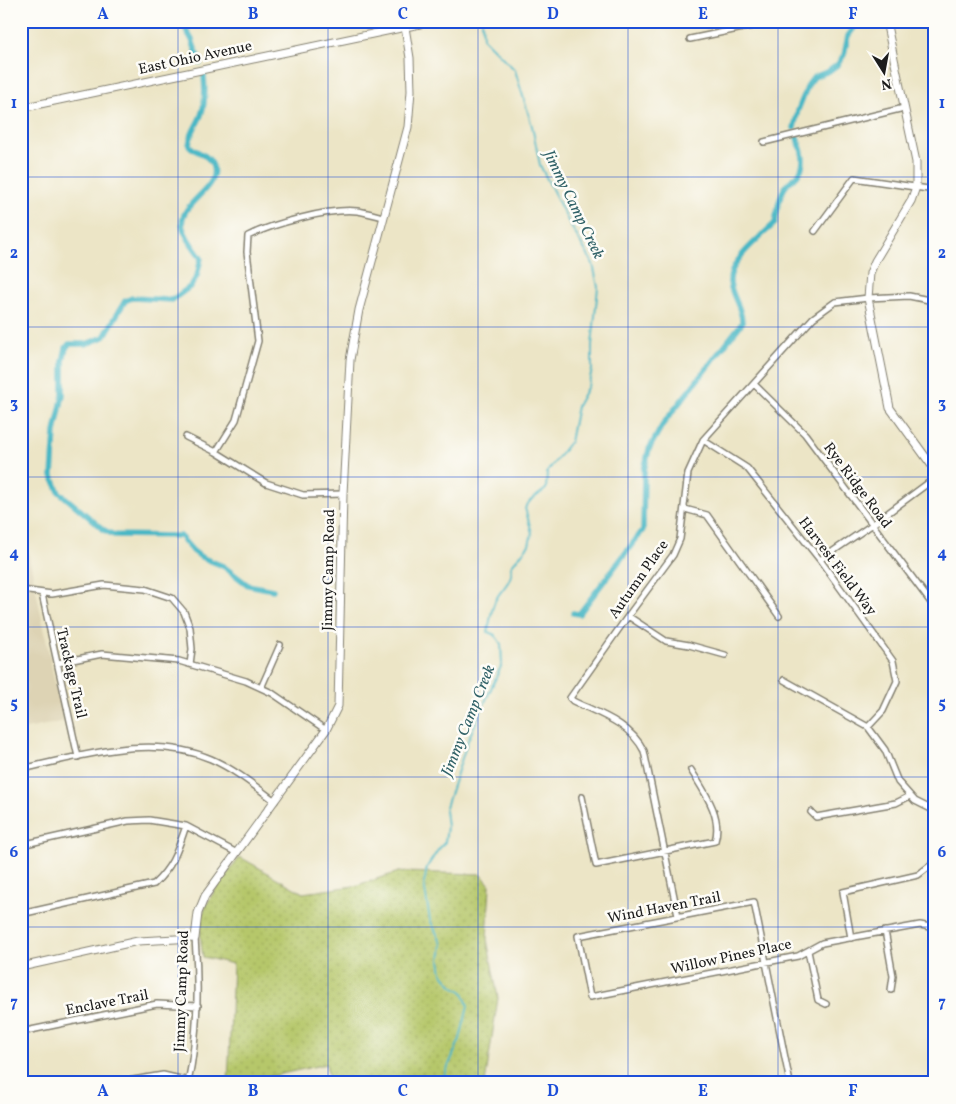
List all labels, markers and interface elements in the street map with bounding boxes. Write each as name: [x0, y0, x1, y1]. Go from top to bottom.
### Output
text: A: [97, 4, 109, 26]
text: B: [248, 4, 259, 26]
text: C: [398, 4, 408, 26]
text: D: [547, 4, 559, 26]
text: E: [698, 4, 708, 26]
text: F: [848, 4, 858, 26]
street label: East Ohio Avenue: [137, 36, 254, 81]
north arrow: [858, 48, 908, 98]
text: N: [879, 73, 893, 94]
text: 1: [11, 93, 17, 115]
text: 1: [939, 93, 945, 115]
water label: Jimmy Camp Creek: [536, 145, 609, 264]
text: 2: [10, 243, 18, 265]
text: 2: [938, 243, 946, 265]
text: 3: [10, 393, 18, 415]
text: 3: [938, 393, 946, 415]
street label: Rye Ridge Road: [818, 439, 896, 533]
street label: Jimmy Camp Road: [318, 509, 341, 631]
street label: Harvest Field Way: [793, 513, 881, 621]
street label: Autumn Place: [604, 536, 674, 624]
text: 4: [9, 543, 19, 565]
text: 4: [937, 543, 947, 565]
street label: Trackage Trail: [50, 626, 91, 721]
water label: Jimmy Camp Creek: [436, 661, 501, 782]
text: 5: [10, 693, 18, 715]
text: 5: [938, 693, 946, 715]
text: 6: [10, 842, 19, 864]
text: 6: [938, 842, 947, 864]
street label: Wind Haven Trail: [606, 887, 723, 930]
street label: Jimmy Camp Road: [170, 930, 195, 1052]
street label: Willow Pines Place: [669, 934, 794, 981]
street label: Enclave Trail: [64, 985, 151, 1022]
text: 7: [10, 992, 18, 1014]
text: 7: [938, 992, 946, 1014]
text: A: [97, 1081, 109, 1103]
text: B: [248, 1081, 259, 1103]
text: C: [398, 1081, 408, 1103]
text: D: [547, 1081, 559, 1103]
text: E: [698, 1081, 708, 1103]
text: F: [848, 1081, 858, 1103]

